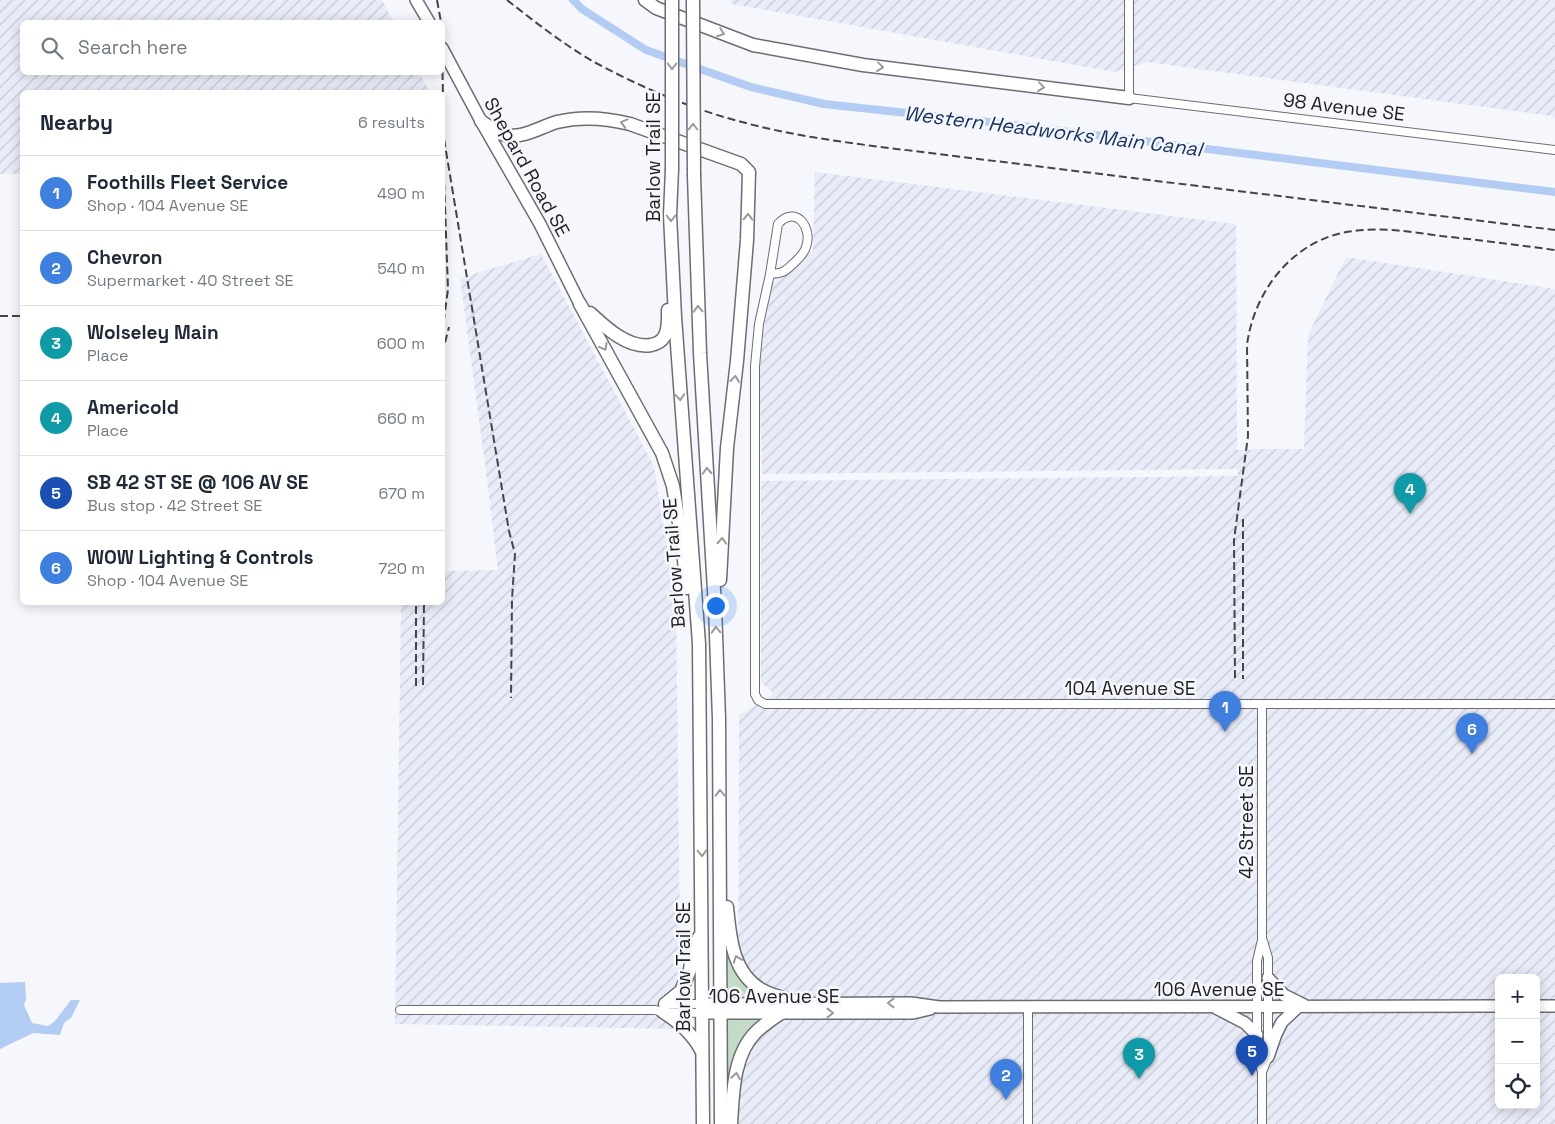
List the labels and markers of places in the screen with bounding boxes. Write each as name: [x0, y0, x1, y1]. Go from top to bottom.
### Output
pin: 4: [1394, 473, 1426, 514]
pin: 1: [1209, 691, 1241, 732]
pin: 6: [1456, 713, 1488, 754]
pin: 5: [1236, 1035, 1268, 1076]
pin: 3: [1123, 1038, 1155, 1079]
pin: 2: [990, 1059, 1022, 1100]

